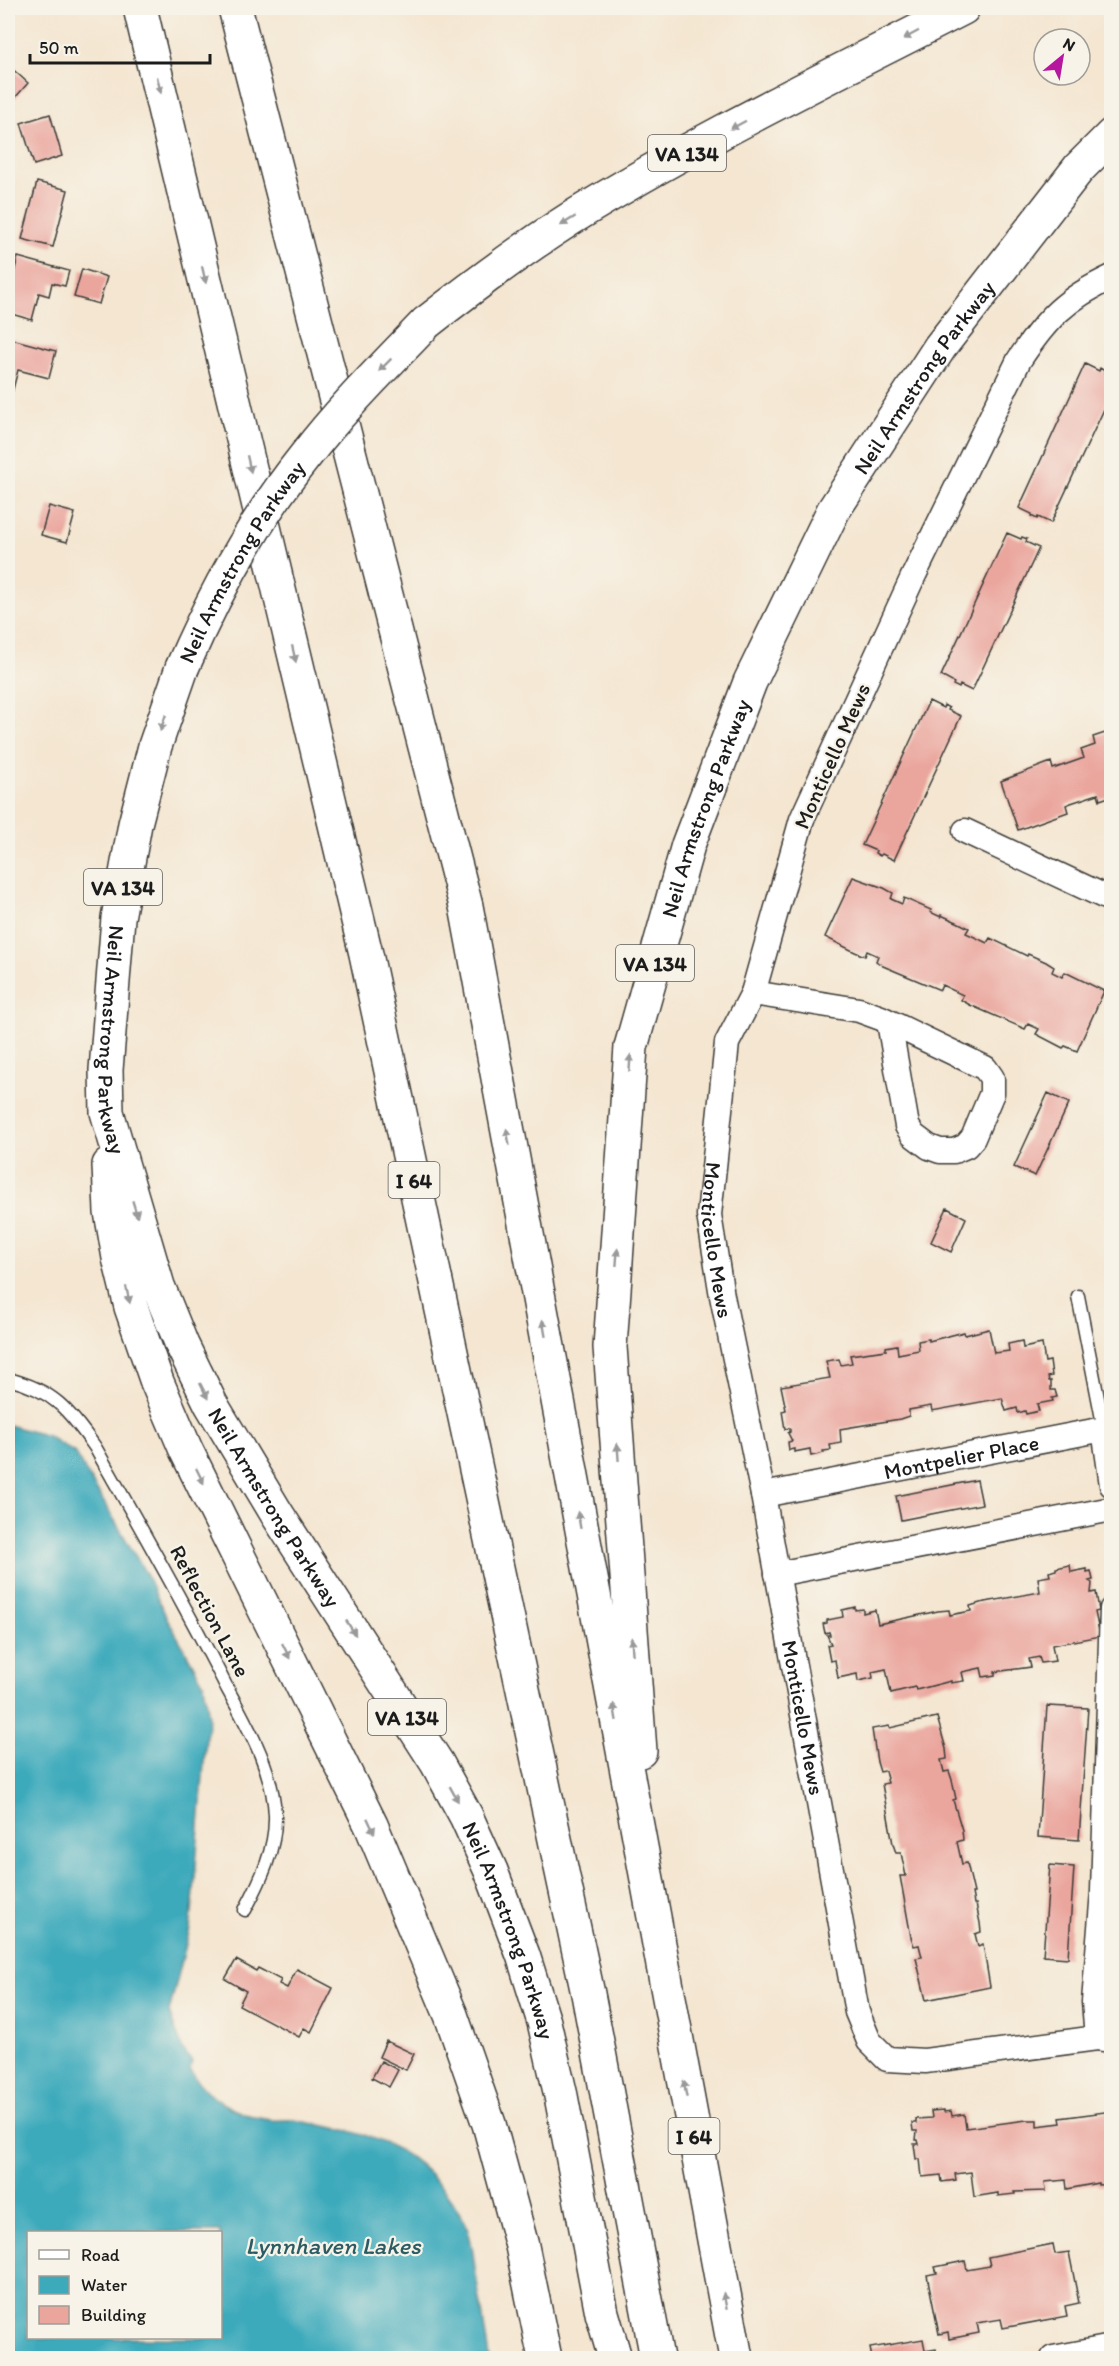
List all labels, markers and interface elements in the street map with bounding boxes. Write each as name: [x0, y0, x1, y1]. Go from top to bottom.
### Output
scale bar: [30, 27, 210, 65]
north arrow: [1032, 27, 1092, 87]
one-way arrow: [902, 30, 919, 40]
text: N: [1060, 34, 1079, 55]
text: 50 m: [39, 37, 79, 59]
one-way arrow: [154, 76, 164, 94]
one-way arrow: [730, 120, 747, 130]
road number: VA 134: [648, 135, 726, 171]
one-way arrow: [560, 215, 576, 226]
one-way arrow: [199, 265, 209, 284]
street label: Neil Armstrong Parkway: [847, 274, 1001, 479]
one-way arrow: [378, 358, 393, 372]
street label: Neil Armstrong Parkway: [172, 454, 311, 667]
one-way arrow: [245, 455, 254, 474]
one-way arrow: [290, 645, 300, 663]
street label: Monticello Mews: [788, 679, 876, 833]
street label: Neil Armstrong Parkway: [655, 695, 756, 921]
one-way arrow: [158, 714, 167, 732]
road number: VA 134: [84, 869, 162, 905]
street label: Neil Armstrong Parkway: [92, 924, 132, 1158]
road number: VA 134: [616, 945, 694, 981]
one-way arrow: [625, 1053, 635, 1072]
one-way arrow: [503, 1127, 512, 1146]
street label: Monticello Mews: [695, 1161, 740, 1320]
road number: I 64: [388, 1162, 440, 1198]
one-way arrow: [131, 1200, 140, 1218]
one-way arrow: [612, 1248, 621, 1267]
one-way arrow: [124, 1286, 134, 1304]
one-way arrow: [539, 1319, 548, 1338]
one-way arrow: [199, 1382, 209, 1400]
street label: Neil Armstrong Parkway: [203, 1402, 347, 1613]
street label: Montpelier Place: [881, 1428, 1041, 1485]
one-way arrow: [613, 1442, 623, 1461]
one-way arrow: [195, 1468, 204, 1485]
one-way arrow: [574, 1510, 583, 1529]
street label: Reflection Lane: [164, 1540, 256, 1682]
one-way arrow: [345, 1620, 356, 1636]
one-way arrow: [628, 1637, 637, 1656]
street label: Monticello Mews: [776, 1638, 831, 1797]
one-way arrow: [281, 1643, 291, 1660]
road number: VA 134: [368, 1699, 446, 1735]
one-way arrow: [610, 1702, 619, 1721]
one-way arrow: [449, 1786, 459, 1803]
street label: Neil Armstrong Parkway: [457, 1817, 561, 2042]
one-way arrow: [367, 1818, 376, 1835]
one-way arrow: [680, 2079, 689, 2098]
road number: I 64: [668, 2118, 720, 2154]
legend: [27, 2231, 222, 2339]
water label: Lynnhaven Lakes: [245, 2231, 422, 2260]
text: Road: [81, 2244, 120, 2266]
text: Water: [81, 2274, 127, 2296]
one-way arrow: [720, 2291, 729, 2310]
text: Building: [81, 2304, 147, 2326]

